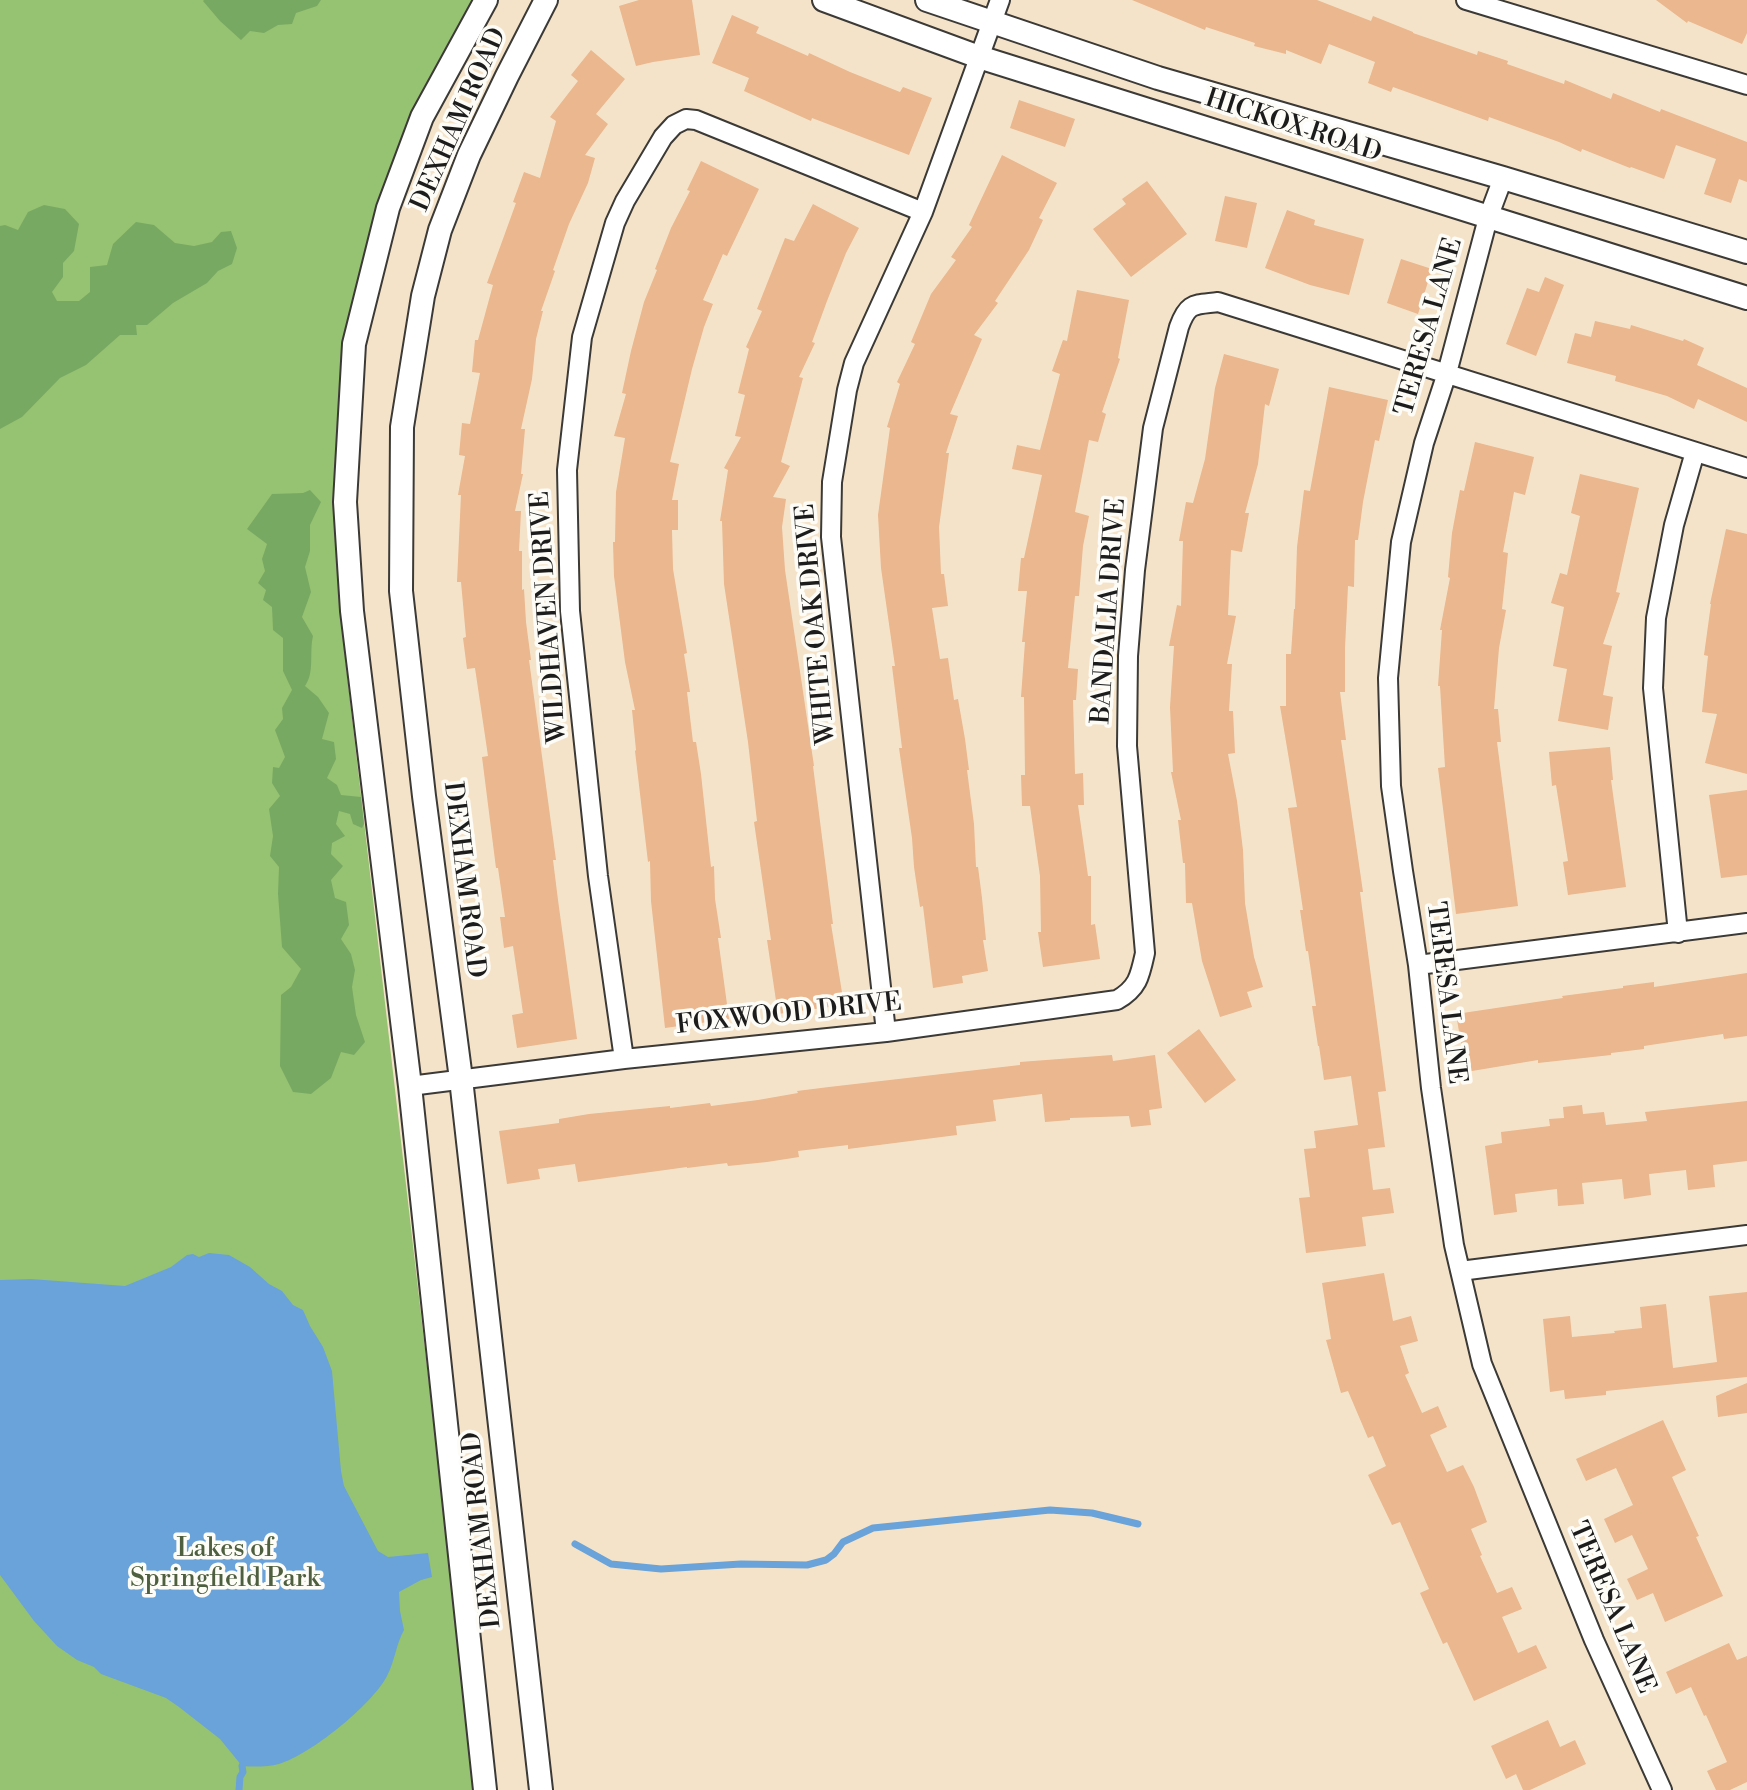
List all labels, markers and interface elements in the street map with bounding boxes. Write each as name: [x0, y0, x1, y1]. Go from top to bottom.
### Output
street label: DEXHAM ROAD: [406, 23, 514, 217]
street label: HICKOX ROAD: [1201, 84, 1385, 170]
street label: TERESA LANE: [1390, 235, 1470, 419]
street label: WILDHAVEN DRIVE: [526, 490, 574, 744]
street label: BANDALIA DRIVE: [1087, 497, 1133, 725]
street label: WHITE OAK DRIVE: [791, 502, 843, 746]
street label: DEXHAM ROAD: [435, 780, 491, 980]
street label: TERESA LANE: [1418, 900, 1472, 1086]
street label: FOXWOOD DRIVE: [675, 988, 903, 1042]
street label: DEXHAM ROAD: [457, 1430, 509, 1630]
street label: TERESA LANE: [1561, 1517, 1661, 1699]
park label: Lakes of Springfield Park: [130, 1534, 320, 1596]

